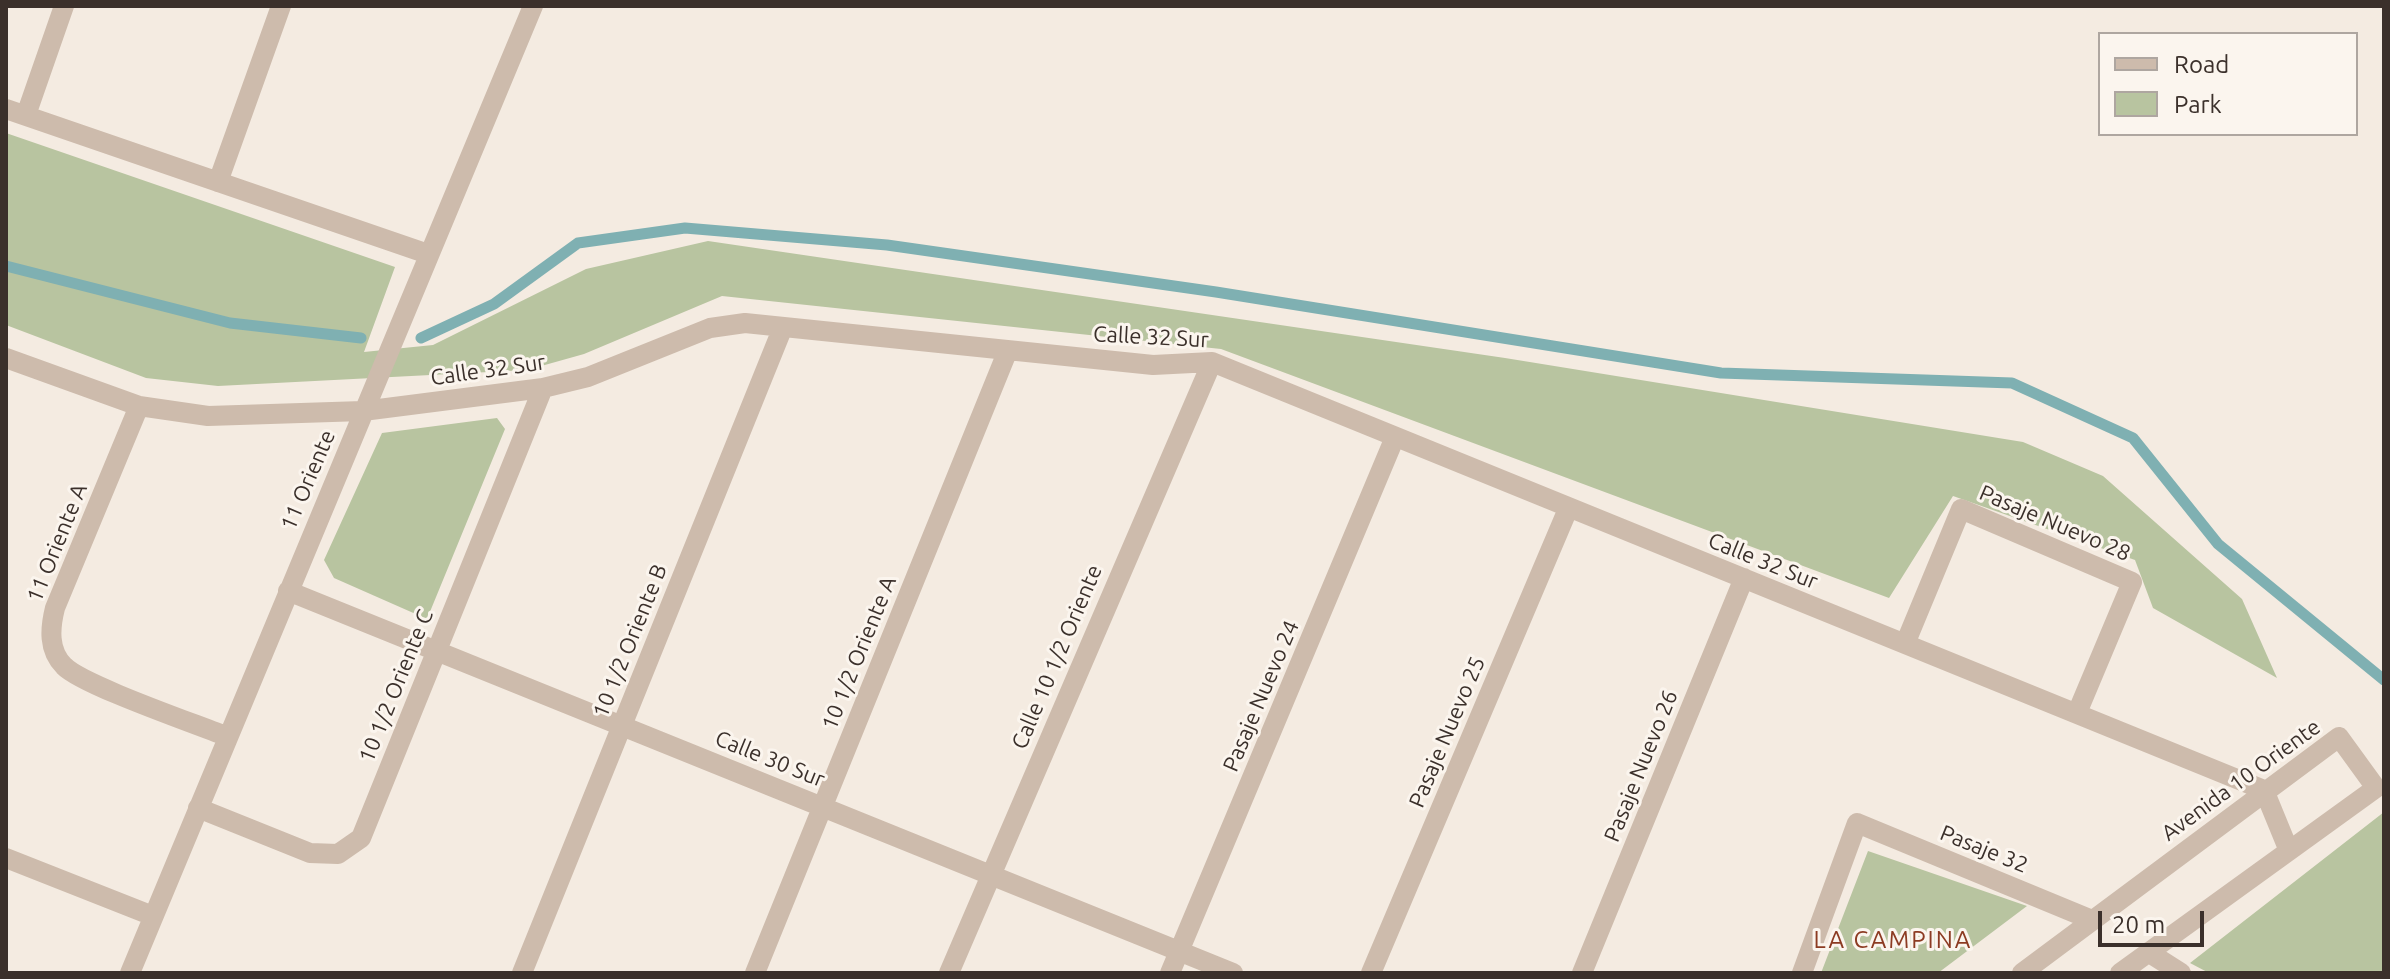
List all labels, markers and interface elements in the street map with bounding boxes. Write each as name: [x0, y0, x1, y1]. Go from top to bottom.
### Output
legend: [2098, 32, 2358, 136]
text: Road: [2174, 51, 2229, 78]
text: Park: [2174, 91, 2222, 118]
street label: Calle 32 Sur: [1092, 321, 1210, 353]
street label: Calle 32 Sur: [429, 349, 547, 391]
street label: 11 Oriente: [275, 426, 341, 534]
street label: Pasaje Nuevo 28: [1976, 479, 2134, 567]
street label: 11 Oriente A: [21, 480, 93, 606]
street label: Calle 32 Sur: [1704, 527, 1822, 595]
street label: 10 1/2 Oriente B: [587, 560, 673, 722]
street label: Calle 10 1/2 Oriente: [1006, 561, 1108, 753]
street label: 10 1/2 Oriente A: [816, 572, 902, 734]
street label: 10 1/2 Oriente C: [353, 606, 439, 766]
street label: Pasaje Nuevo 24: [1217, 617, 1305, 775]
street label: Pasaje Nuevo 25: [1403, 653, 1491, 811]
street label: Pasaje Nuevo 26: [1599, 686, 1683, 846]
street label: Avenida 10 Oriente: [2156, 713, 2326, 847]
street label: Calle 30 Sur: [711, 725, 829, 793]
street label: Pasaje 32: [1936, 819, 2032, 879]
scale bar: [2102, 895, 2208, 945]
text: 20 m: [2112, 911, 2165, 938]
district label: LA CAMPINA: [1814, 926, 1972, 954]

